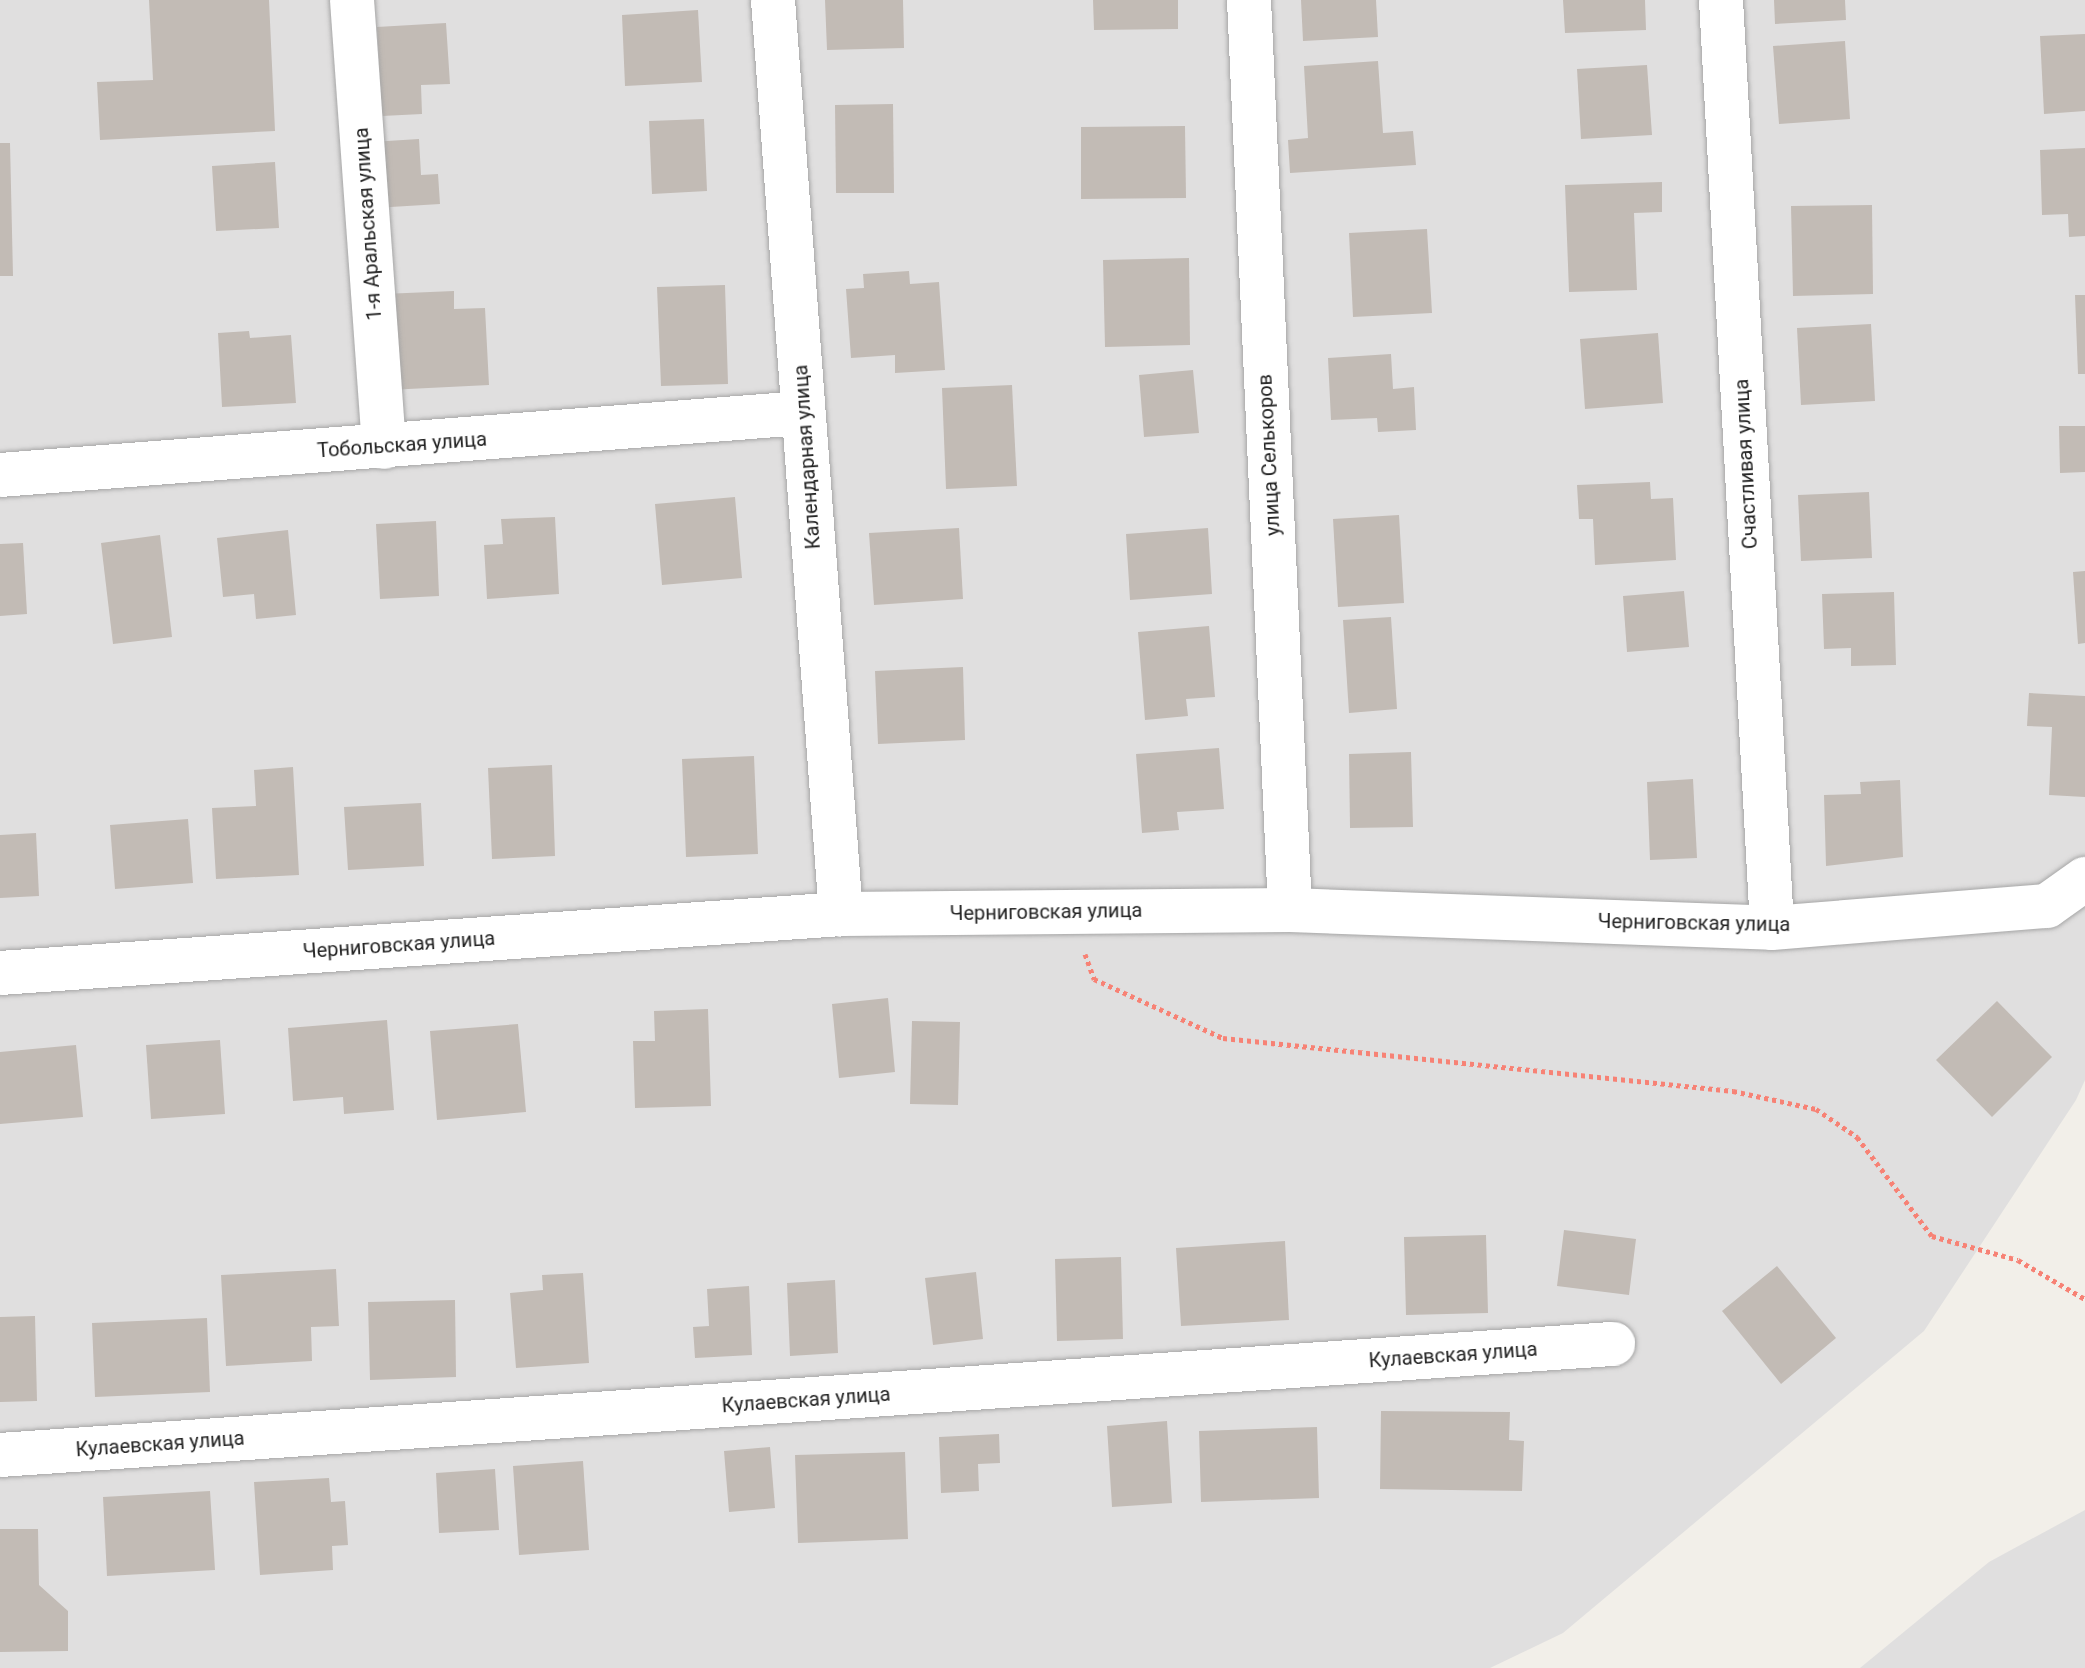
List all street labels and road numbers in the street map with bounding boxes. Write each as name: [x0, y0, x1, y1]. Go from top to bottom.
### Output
street label: 1-я Аральская улица: [349, 127, 387, 321]
street label: Календарная улица: [789, 364, 825, 550]
street label: улица Селькоров: [1253, 373, 1285, 537]
street label: Счастливая улица: [1730, 378, 1762, 550]
street label: Тобольская улица: [316, 427, 488, 463]
street label: Черниговская улица: [949, 898, 1143, 926]
street label: Черниговская улица: [1597, 909, 1791, 937]
street label: Черниговская улица: [302, 926, 496, 964]
street label: Кулаевская улица: [1368, 1337, 1538, 1373]
street label: Кулаевская улица: [721, 1382, 891, 1418]
street label: Кулаевская улица: [75, 1426, 245, 1462]

